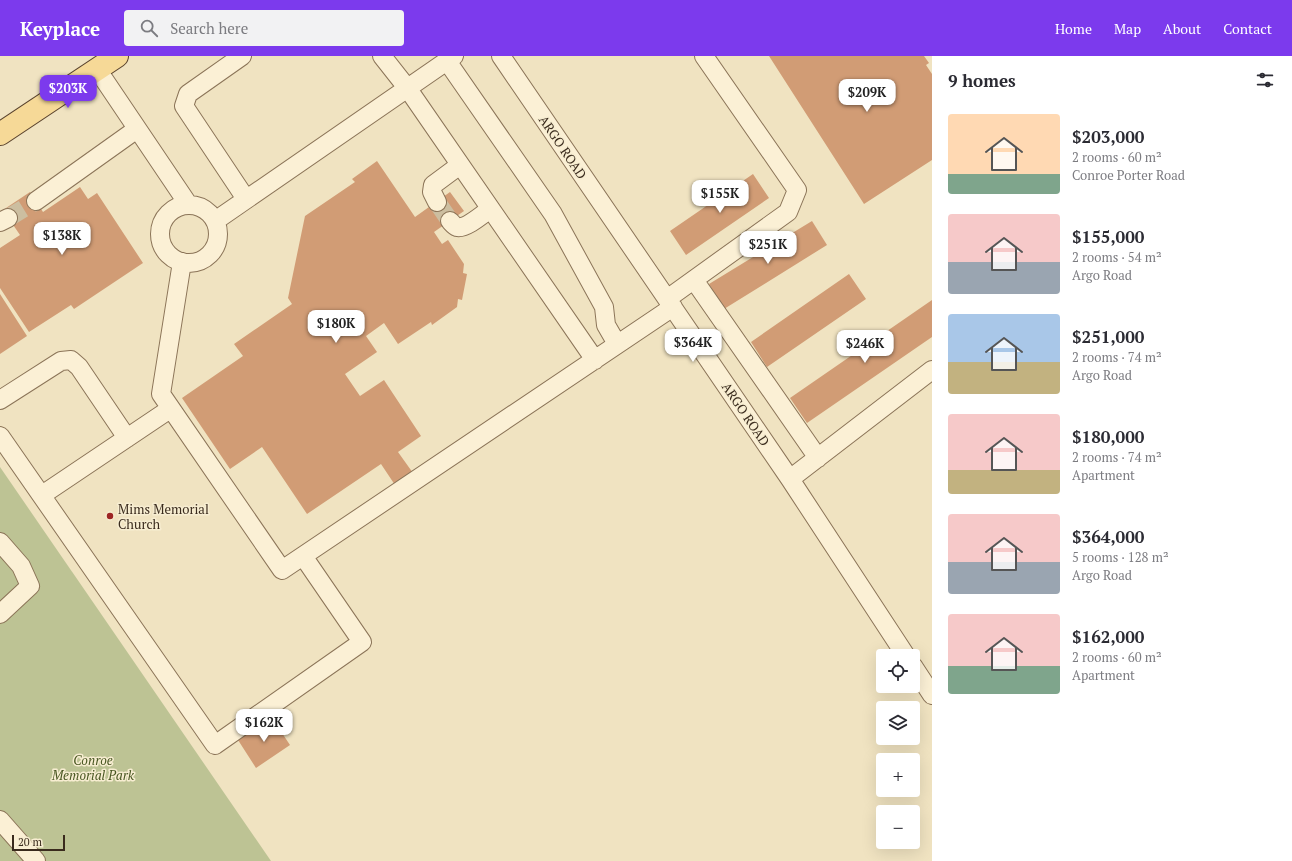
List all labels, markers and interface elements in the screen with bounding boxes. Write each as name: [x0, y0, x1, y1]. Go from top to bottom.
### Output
search box: [124, 10, 404, 46]
text: Keyplace: [20, 16, 100, 41]
icon: search: [138, 17, 160, 39]
text: Search here: [170, 18, 248, 38]
text: Home: [1055, 19, 1092, 38]
text: Map: [1114, 19, 1141, 38]
text: About: [1163, 19, 1201, 38]
text: Contact: [1223, 19, 1272, 38]
text: 9 homes: [948, 69, 1016, 92]
icon: filters: [1254, 69, 1276, 91]
pin: $203K: [40, 75, 96, 109]
text: $203K: [49, 79, 87, 97]
pin: $209K: [839, 79, 895, 113]
text: $209K: [848, 83, 886, 101]
street label: ARGO ROAD: [535, 112, 591, 182]
text: $203,000: [1072, 125, 1144, 148]
icon: home: [980, 130, 1028, 178]
text: 2 rooms · 60 m²: [1072, 148, 1162, 166]
text: Conroe Porter Road: [1072, 166, 1185, 184]
pin: $155K: [692, 180, 748, 214]
text: $155K: [701, 184, 739, 202]
pin: $138K: [34, 222, 90, 256]
text: $155,000: [1072, 225, 1144, 248]
text: $138K: [43, 226, 81, 244]
icon: home: [980, 230, 1028, 278]
pin: $251K: [740, 231, 796, 265]
text: $251K: [749, 235, 787, 253]
text: 2 rooms · 54 m²: [1072, 248, 1162, 266]
text: Argo Road: [1072, 266, 1132, 284]
pin: $180K: [308, 310, 364, 344]
text: $180K: [317, 314, 355, 332]
text: $251,000: [1072, 325, 1144, 348]
pin: $364K: [665, 329, 721, 363]
pin: $246K: [837, 330, 893, 364]
icon: home: [980, 330, 1028, 378]
text: $364K: [674, 333, 712, 351]
text: $246K: [846, 334, 884, 352]
text: 2 rooms · 74 m²: [1072, 348, 1162, 366]
text: Argo Road: [1072, 366, 1132, 384]
street label: ARGO ROAD: [718, 379, 774, 449]
text: $180,000: [1072, 425, 1144, 448]
icon: home: [980, 430, 1028, 478]
text: 2 rooms · 74 m²: [1072, 448, 1162, 466]
text: Apartment: [1072, 466, 1135, 484]
place label: Mims Memorial Church: [118, 500, 209, 533]
marker: Mims Memorial Church: [105, 511, 115, 521]
text: $364,000: [1072, 525, 1144, 548]
icon: home: [980, 530, 1028, 578]
text: 5 rooms · 128 m²: [1072, 548, 1169, 566]
text: Argo Road: [1072, 566, 1132, 584]
text: $162,000: [1072, 625, 1144, 648]
icon: home: [980, 630, 1028, 678]
text: 2 rooms · 60 m²: [1072, 648, 1162, 666]
map controls: [876, 649, 920, 849]
button: locate: [876, 649, 920, 693]
text: Apartment: [1072, 666, 1135, 684]
button: layers: [876, 701, 920, 745]
pin: $162K: [236, 709, 292, 743]
text: $162K: [245, 713, 283, 731]
park label: Conroe Memorial Park: [51, 751, 135, 784]
button: +: [876, 753, 920, 797]
button: −: [876, 805, 920, 849]
scale bar: [12, 833, 65, 852]
text: 20 m: [18, 835, 42, 849]

